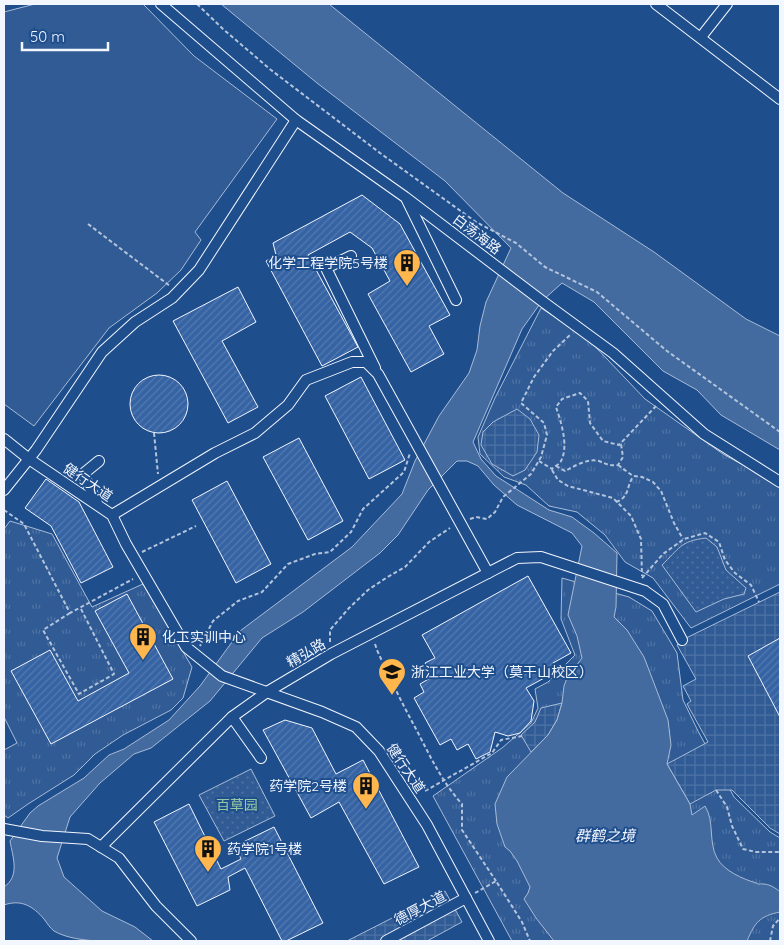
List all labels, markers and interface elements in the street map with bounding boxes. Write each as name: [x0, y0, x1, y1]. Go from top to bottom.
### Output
scale bar: [22, 20, 109, 52]
text: 50 m: [30, 27, 65, 46]
street label: 白荡海路: [449, 210, 505, 258]
building icon: 化学工程学院5号楼: [392, 248, 422, 287]
place label: 化学工程学院5号楼: [268, 254, 388, 272]
street label: 健行大道: [60, 459, 116, 505]
building icon: 化工实训中心: [128, 622, 158, 661]
place label: 化工实训中心: [162, 628, 246, 646]
street label: 精弘路: [283, 635, 329, 671]
school or university icon: 浙江工业大学（莫干山校区）: [377, 657, 407, 696]
place label: 浙江工业大学（莫干山校区）: [411, 663, 593, 681]
street label: 健行大道: [383, 740, 429, 796]
building icon: 药学院2号楼: [351, 771, 381, 810]
place label: 药学院2号楼: [269, 777, 347, 795]
park label: 百草园: [216, 796, 258, 814]
water label: 群鹤之境: [575, 826, 637, 845]
building icon: 药学院1号楼: [193, 834, 223, 873]
place label: 药学院1号楼: [227, 840, 302, 858]
street label: 德厚大道: [391, 887, 449, 929]

